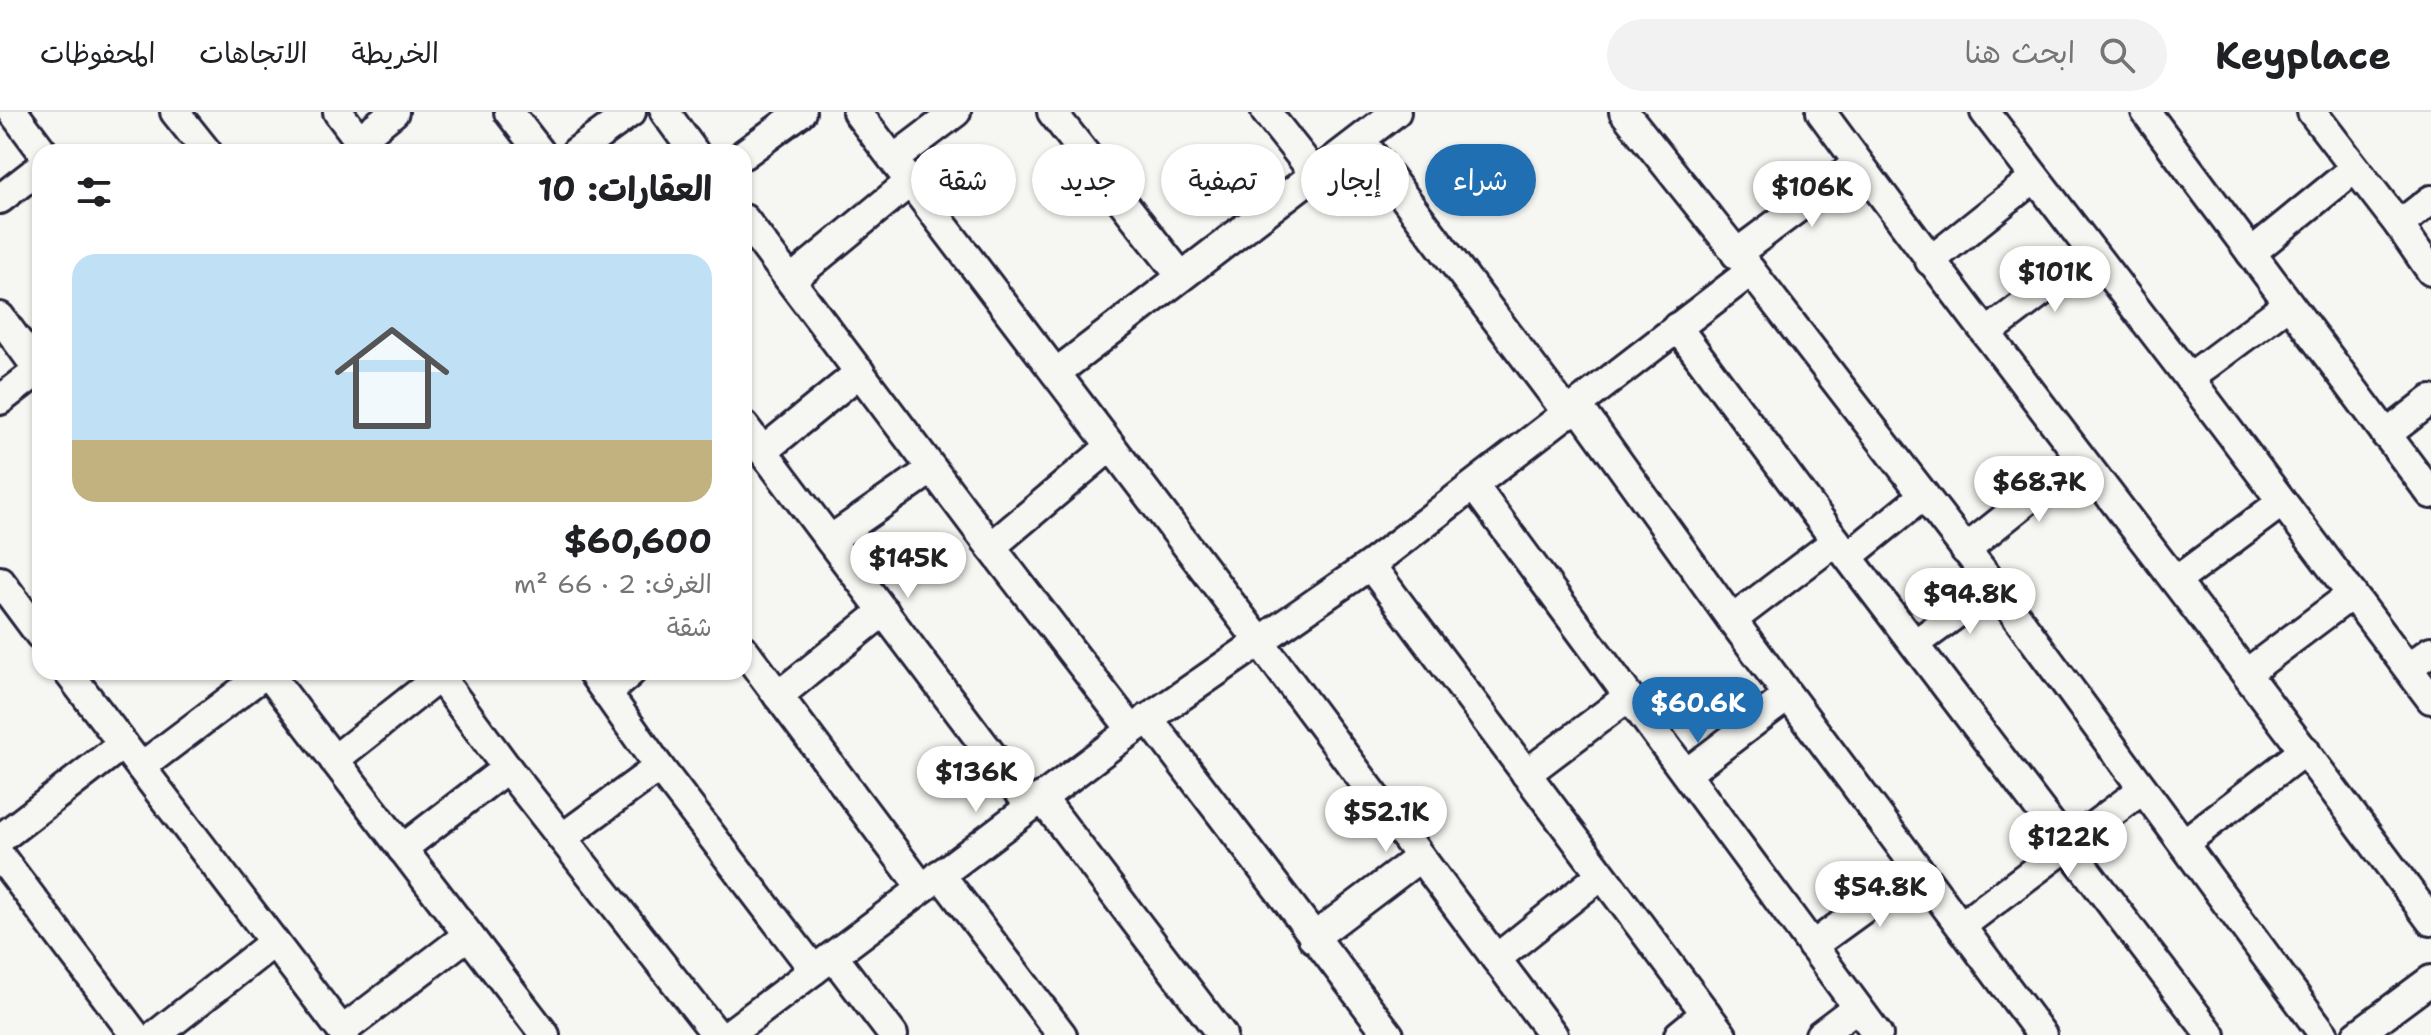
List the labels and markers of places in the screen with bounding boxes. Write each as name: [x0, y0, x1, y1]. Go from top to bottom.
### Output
pin: $106K: [1756, 161, 1868, 229]
pin: $101K: [1999, 246, 2111, 314]
pin: $68.7K: [1974, 456, 2104, 524]
pin: $145K: [852, 532, 964, 600]
pin: $94.8K: [1905, 568, 2035, 636]
pin: $60.6K: [1633, 677, 1763, 745]
pin: $136K: [920, 746, 1032, 814]
pin: $52.1K: [1321, 786, 1451, 854]
pin: $122K: [2012, 811, 2124, 879]
pin: $54.8K: [1815, 861, 1945, 929]

